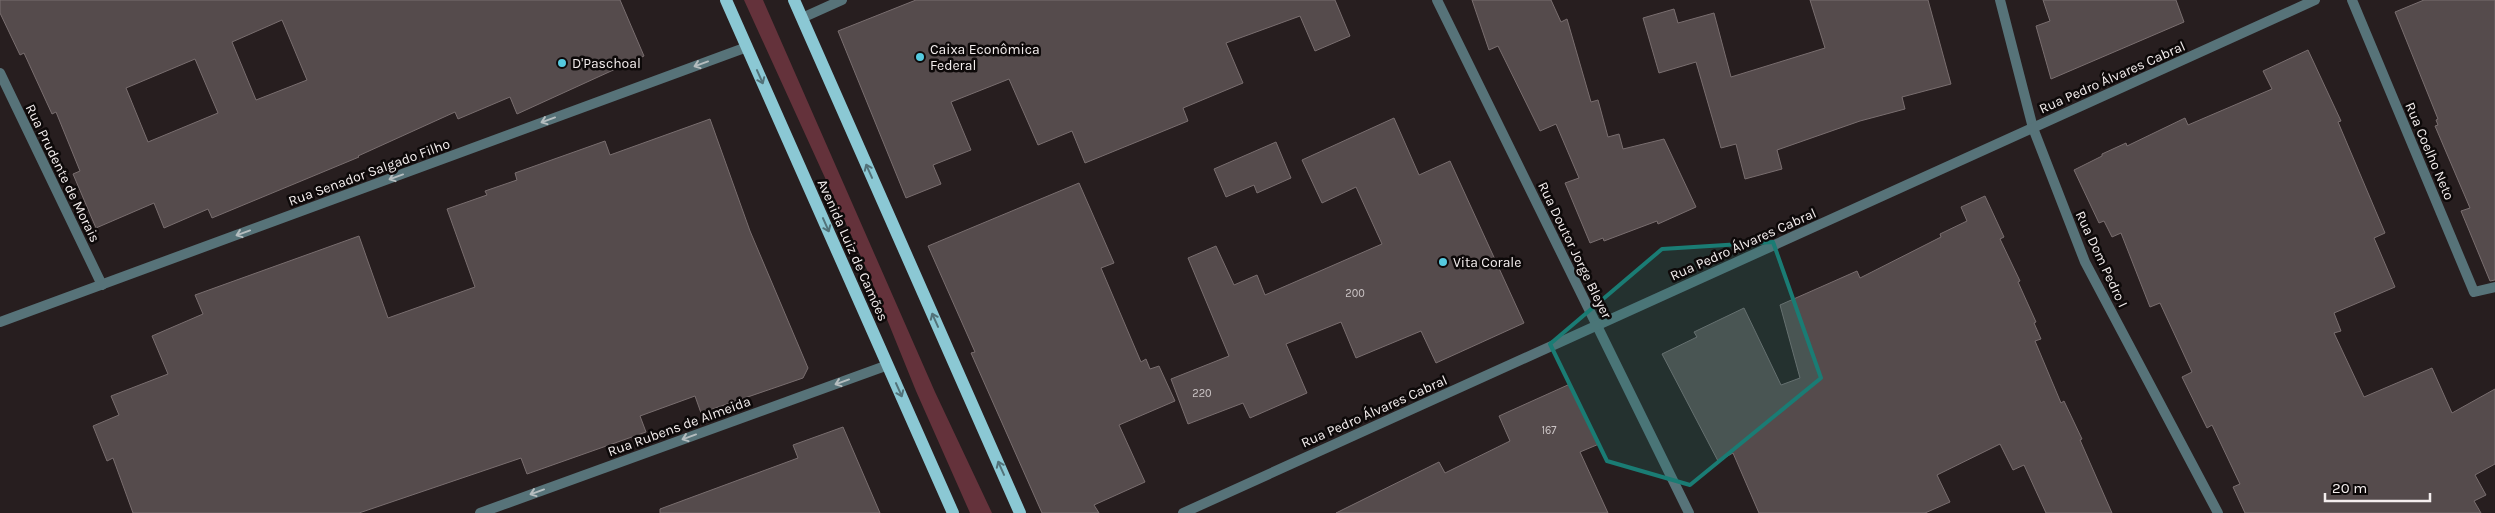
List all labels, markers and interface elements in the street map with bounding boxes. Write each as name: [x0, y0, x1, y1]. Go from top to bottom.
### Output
street label: Rua Pedro Álvares Cabral: [2036, 37, 2188, 117]
place label: Caixa Econômica Federal: [930, 41, 1040, 74]
marker: Caixa Econômica Federal: [914, 51, 926, 63]
place label: D'Paschoal: [572, 55, 641, 72]
marker: D'Paschoal: [556, 57, 568, 69]
one-way arrow: [694, 60, 709, 69]
one-way arrow: [755, 69, 765, 84]
street label: Rua Coelho Neto: [2401, 100, 2458, 203]
street label: Rua Prudente de Morais: [22, 101, 103, 245]
one-way arrow: [541, 116, 557, 125]
street label: Rua Senador Salgado Filho: [286, 135, 452, 210]
one-way arrow: [864, 164, 874, 179]
one-way arrow: [389, 172, 404, 182]
street label: Avenida Luiz de Camões: [814, 177, 892, 324]
street label: Rua Doutor Jorge Bleyer: [1534, 179, 1615, 322]
street label: Rua Pedro Álvares Cabral: [1667, 204, 1819, 284]
street label: Rua Dom Pedro I: [2072, 208, 2131, 310]
one-way arrow: [821, 217, 831, 232]
one-way arrow: [236, 229, 252, 238]
place label: Vita Corale: [1453, 254, 1521, 271]
marker: Vita Corale: [1437, 256, 1449, 268]
house number: 200: [1345, 287, 1365, 300]
one-way arrow: [929, 313, 939, 328]
street label: Rua Pedro Álvares Cabral: [1298, 371, 1450, 451]
one-way arrow: [835, 378, 850, 387]
one-way arrow: [894, 382, 904, 397]
house number: 220: [1192, 387, 1212, 400]
street label: Rua Rubens de Almeida: [605, 393, 753, 460]
house number: 167: [1541, 424, 1557, 437]
one-way arrow: [682, 433, 698, 442]
one-way arrow: [995, 461, 1005, 476]
scale bar: [2325, 470, 2430, 502]
text: 20 m: [2332, 479, 2367, 497]
one-way arrow: [529, 488, 545, 498]

